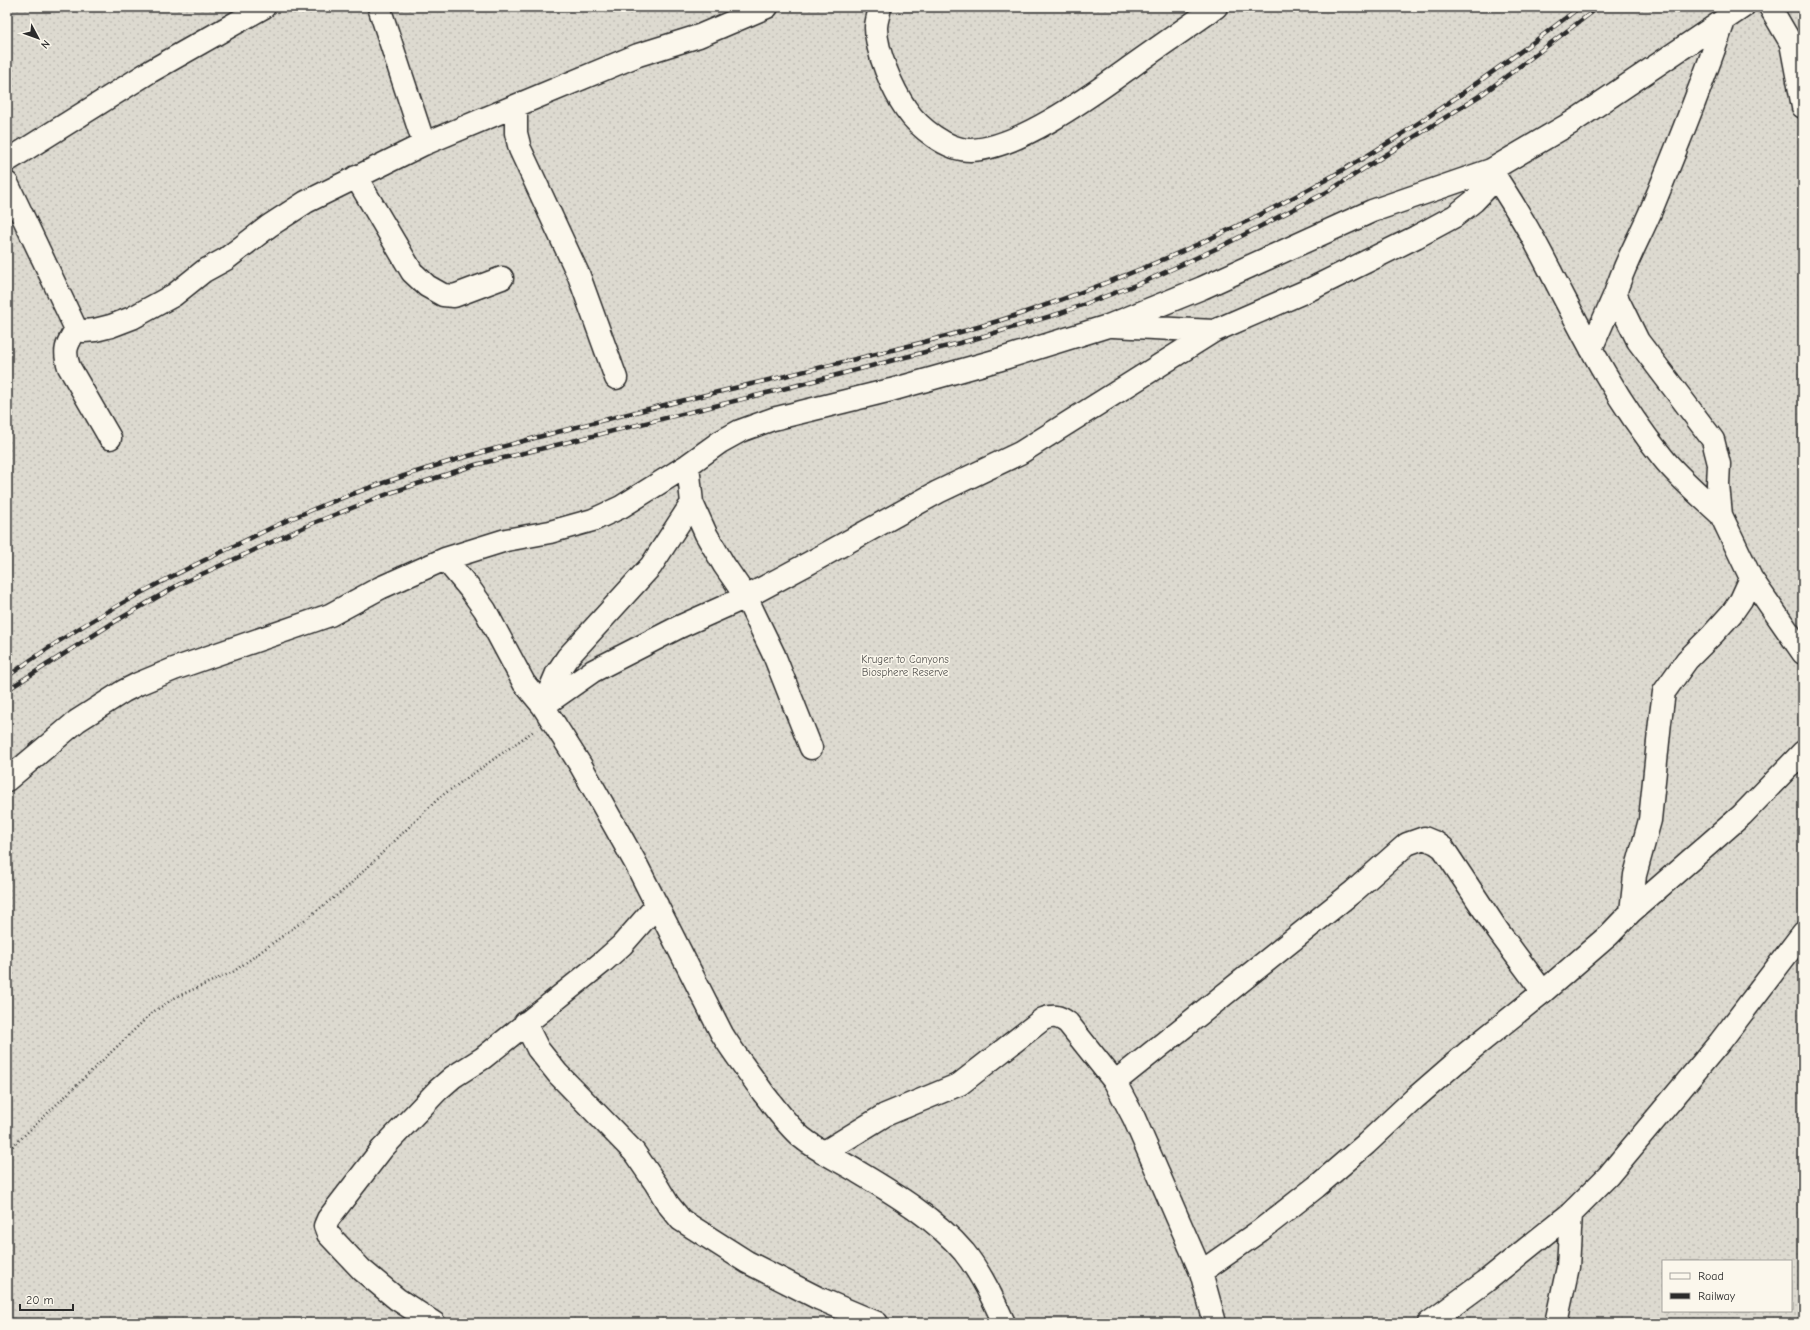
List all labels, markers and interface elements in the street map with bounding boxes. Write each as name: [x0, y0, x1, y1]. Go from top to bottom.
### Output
north arrow: [18, 18, 58, 58]
text: N: [38, 37, 52, 51]
park label: Kruger to Canyons Biosphere Reserve: [861, 653, 949, 679]
legend: [1662, 1260, 1792, 1312]
text: Road: [1698, 1269, 1724, 1283]
scale bar: [20, 1286, 73, 1312]
text: Railway: [1698, 1289, 1736, 1303]
text: 20 m: [26, 1293, 54, 1307]

